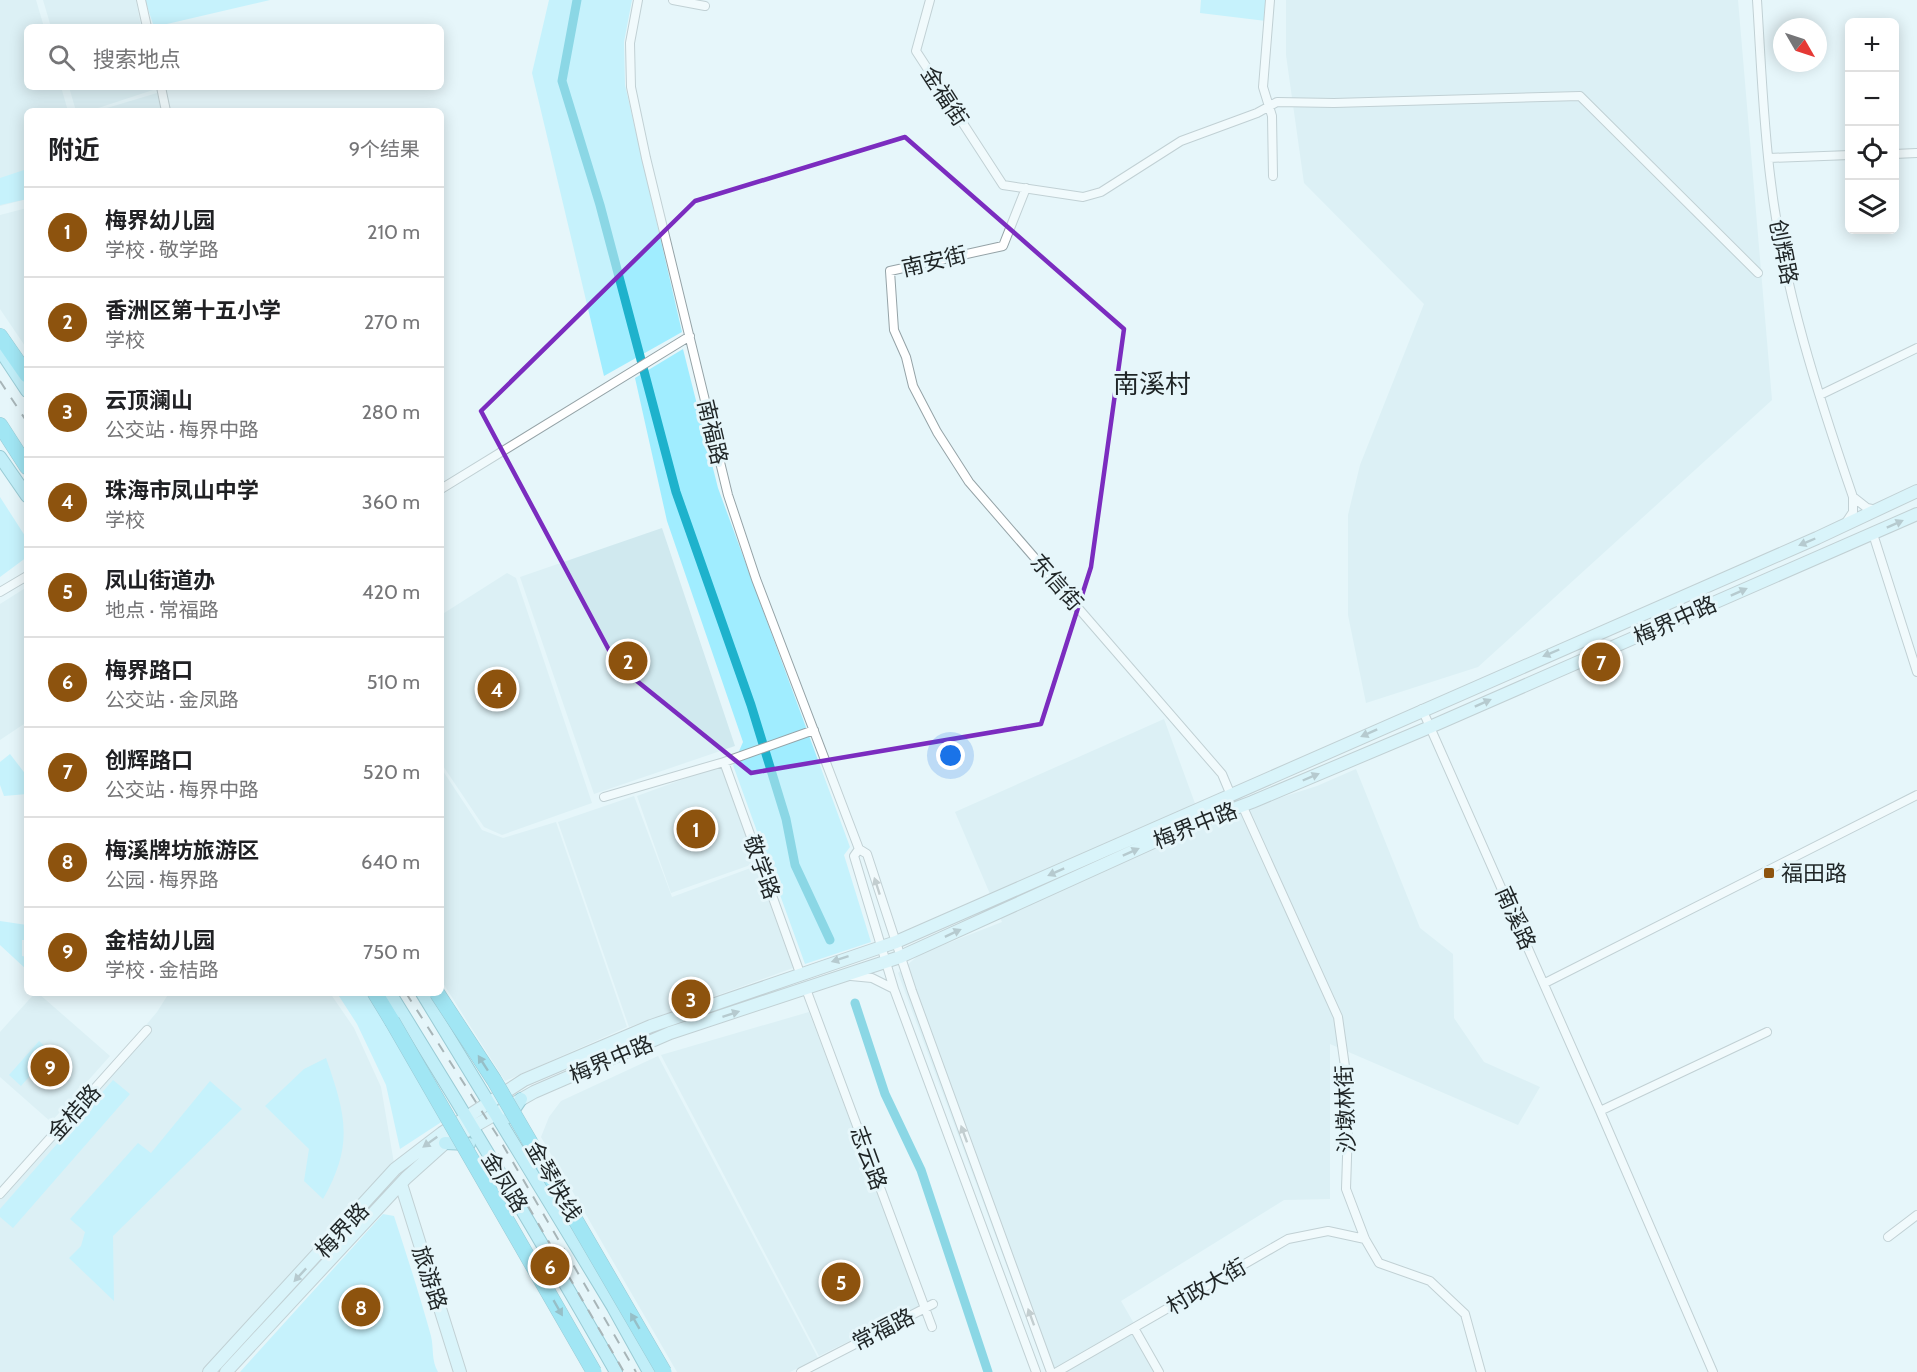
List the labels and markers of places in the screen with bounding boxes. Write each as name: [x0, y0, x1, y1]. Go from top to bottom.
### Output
pin: 2: [608, 638, 648, 684]
pin: 7: [1582, 640, 1620, 684]
pin: 4: [478, 666, 516, 712]
pin: 1: [676, 806, 716, 852]
place label: 福田路: [1781, 860, 1847, 887]
marker: 福田路: [1762, 866, 1776, 880]
pin: 3: [672, 976, 710, 1022]
pin: 9: [31, 1044, 70, 1090]
pin: 6: [530, 1244, 570, 1288]
pin: 5: [822, 1260, 860, 1304]
pin: 8: [342, 1284, 380, 1330]

